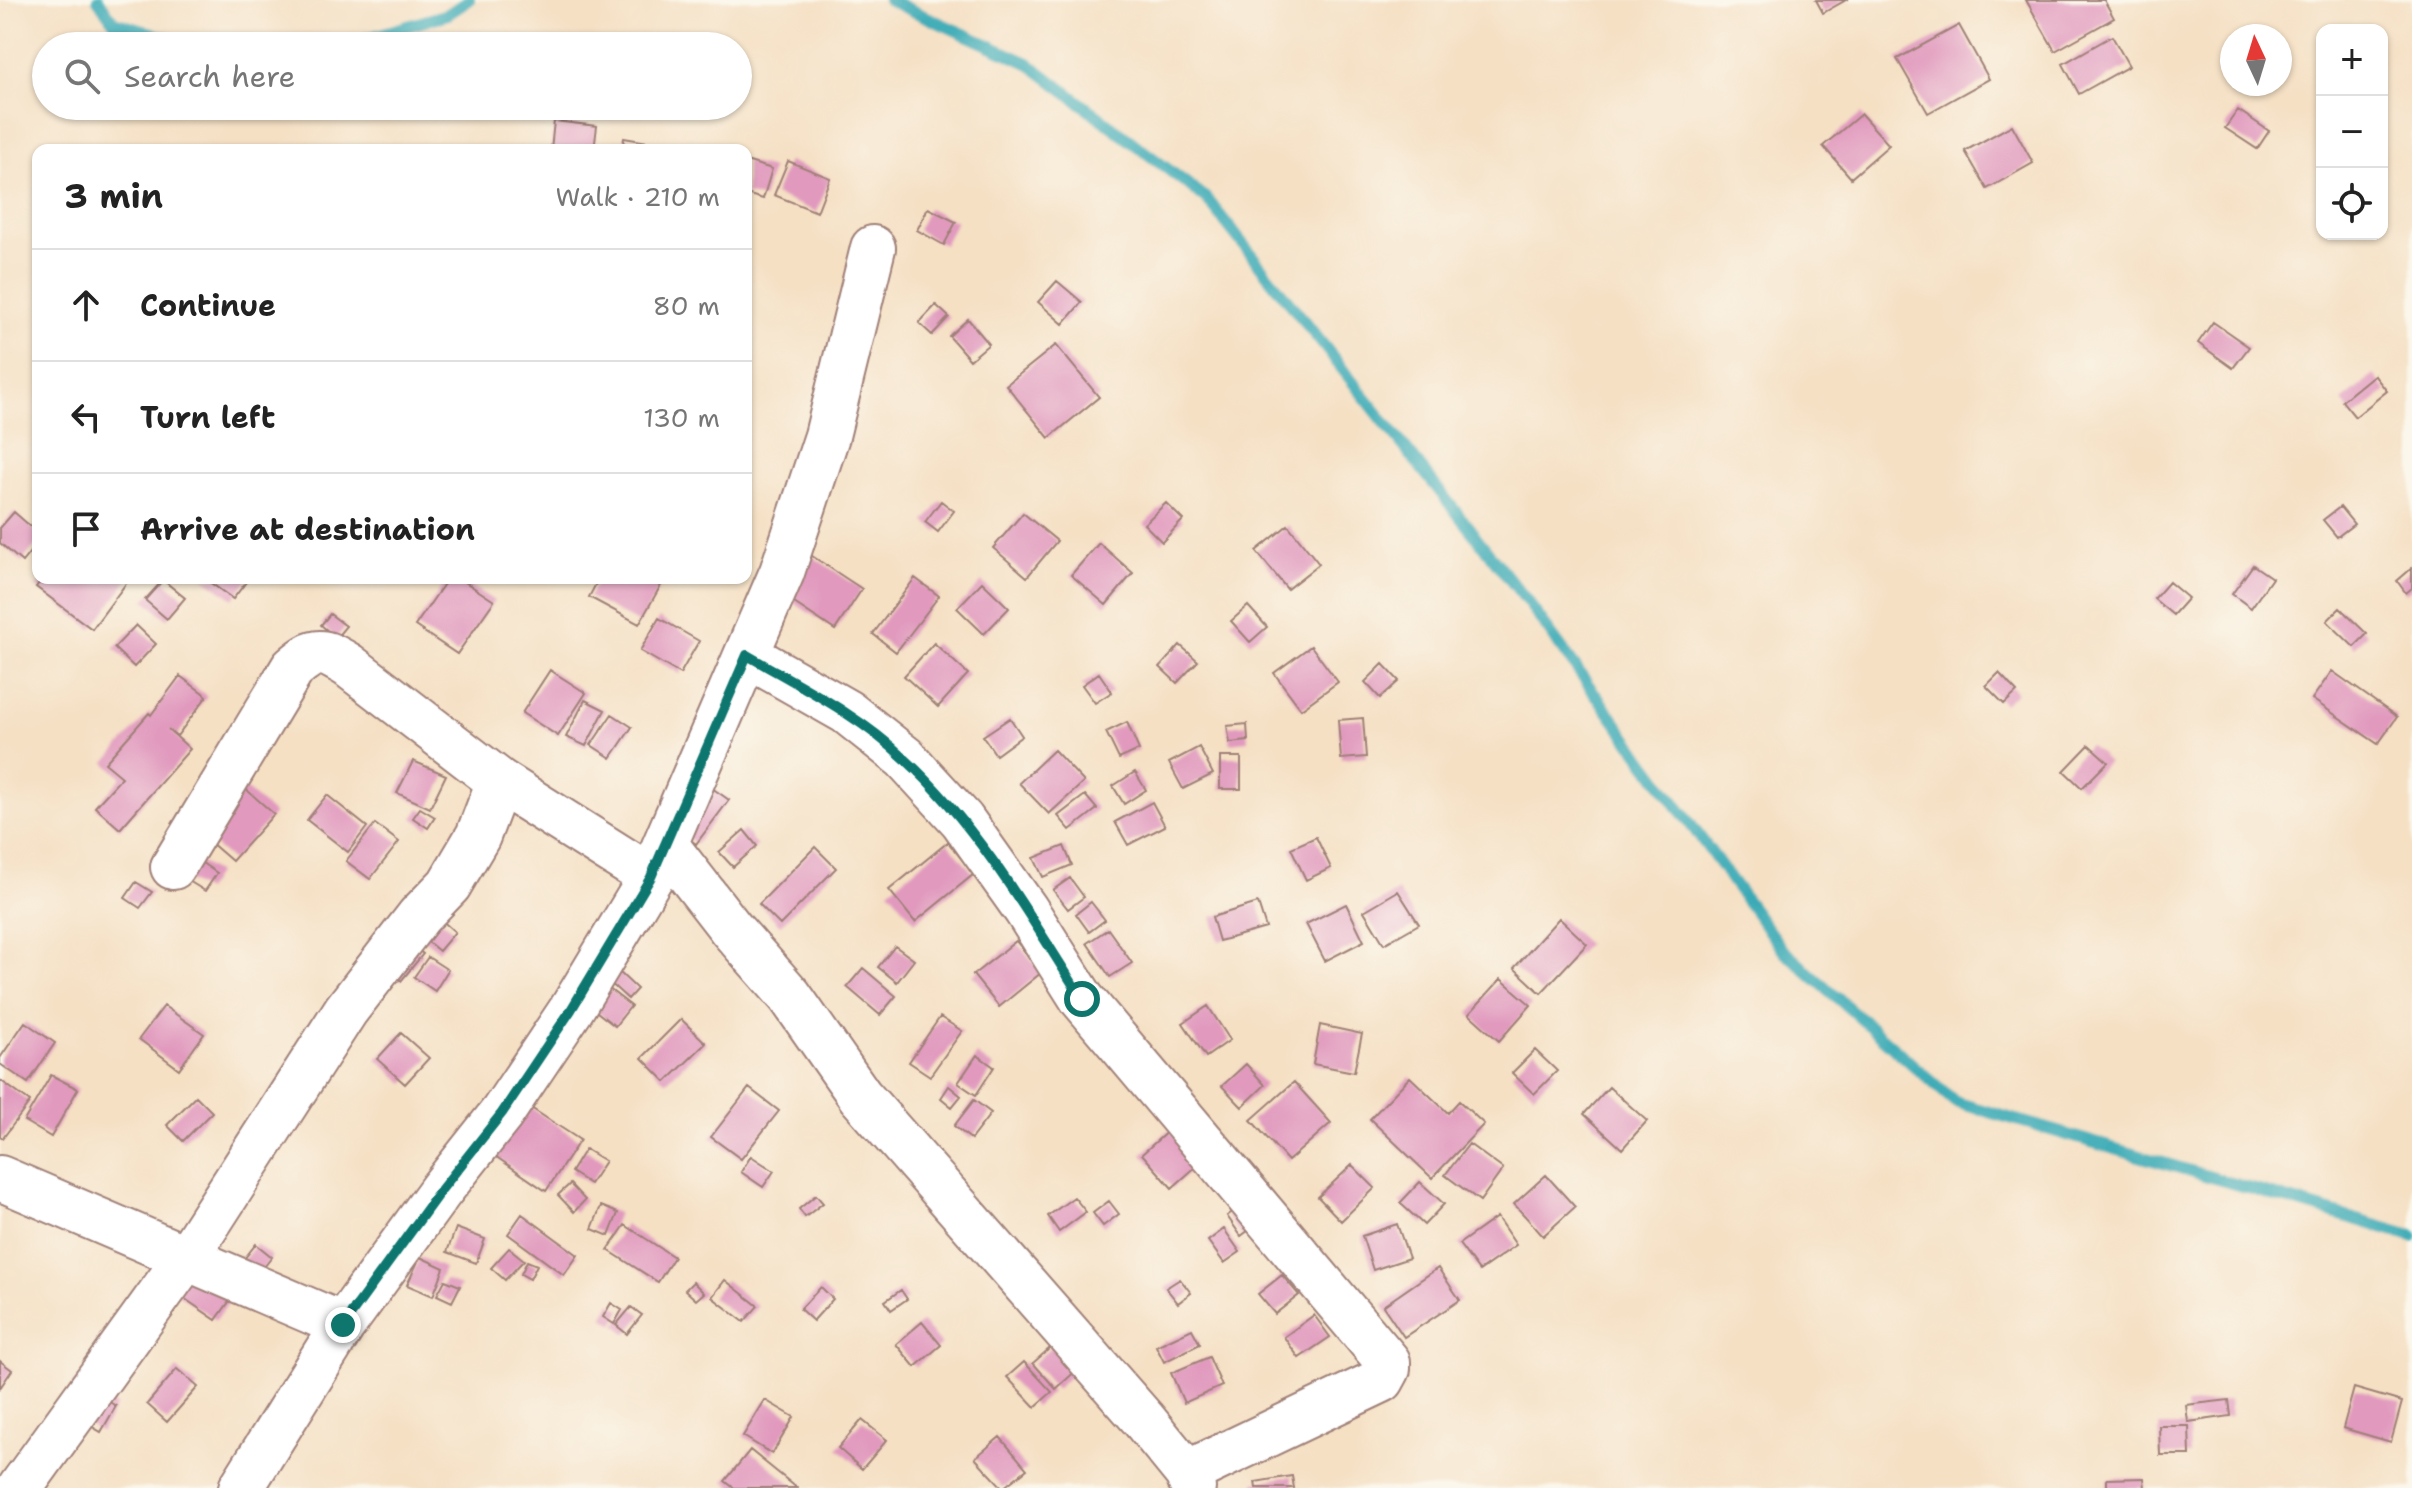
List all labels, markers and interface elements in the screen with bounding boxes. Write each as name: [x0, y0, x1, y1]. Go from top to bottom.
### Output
north arrow: [2220, 24, 2292, 96]
map controls: [2316, 24, 2388, 240]
button: +: [2316, 24, 2388, 96]
search box: [32, 32, 752, 120]
icon: search: [60, 54, 104, 98]
text: Search here: [124, 56, 295, 97]
button: −: [2316, 96, 2388, 168]
button: locate: [2316, 168, 2388, 240]
text: 3 min: [64, 173, 163, 219]
text: Walk · 210 m: [556, 179, 720, 214]
icon: ahead: [64, 283, 108, 327]
text: Continue: [140, 285, 276, 326]
text: 80 m: [653, 288, 720, 323]
icon: left: [64, 395, 108, 439]
text: Turn left: [140, 397, 275, 438]
text: 130 m: [643, 400, 720, 435]
icon: arrive: [64, 507, 108, 551]
text: Arrive at destination: [140, 509, 475, 550]
route start: [1064, 981, 1100, 1017]
route end: [325, 1307, 361, 1343]

